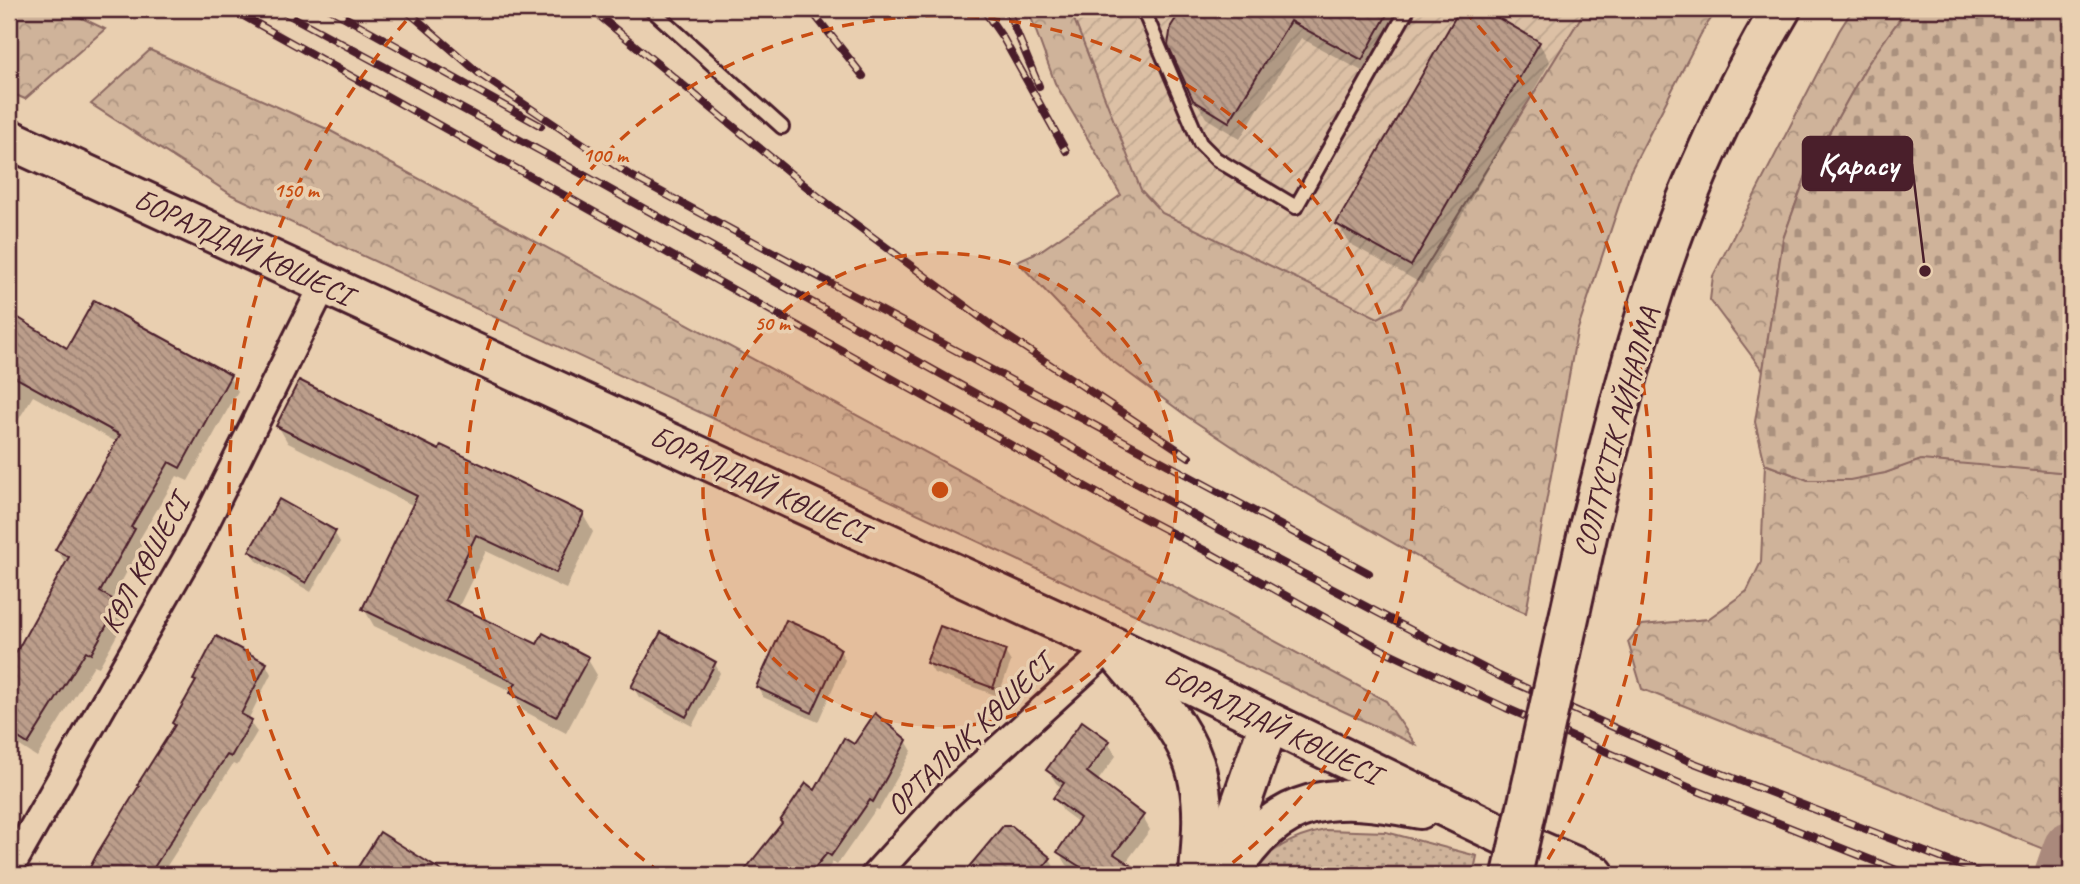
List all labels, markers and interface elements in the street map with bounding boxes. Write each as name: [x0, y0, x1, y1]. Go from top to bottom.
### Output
callout: Қарасу: [1803, 137, 1912, 190]
text: 100 m: [582, 142, 630, 168]
text: Қарасу: [1818, 144, 1901, 185]
text: 150 m: [273, 177, 321, 203]
street label: БОРАЛДАЙ КӨШЕСІ: [128, 180, 364, 317]
street label: СОЛТҮСТІК АЙНАЛМА: [1565, 303, 1668, 561]
text: 50 m: [754, 310, 792, 336]
street label: БОРАЛДАЙ КӨШЕСІ: [644, 417, 880, 554]
centre of rings: [928, 478, 952, 502]
street label: КӨЛ КӨШЕСІ: [91, 482, 201, 640]
street label: ОРТАЛЫҚ КӨШЕСІ: [878, 641, 1065, 824]
street label: БОРАЛДАЙ КӨШЕСІ: [1158, 655, 1393, 796]

